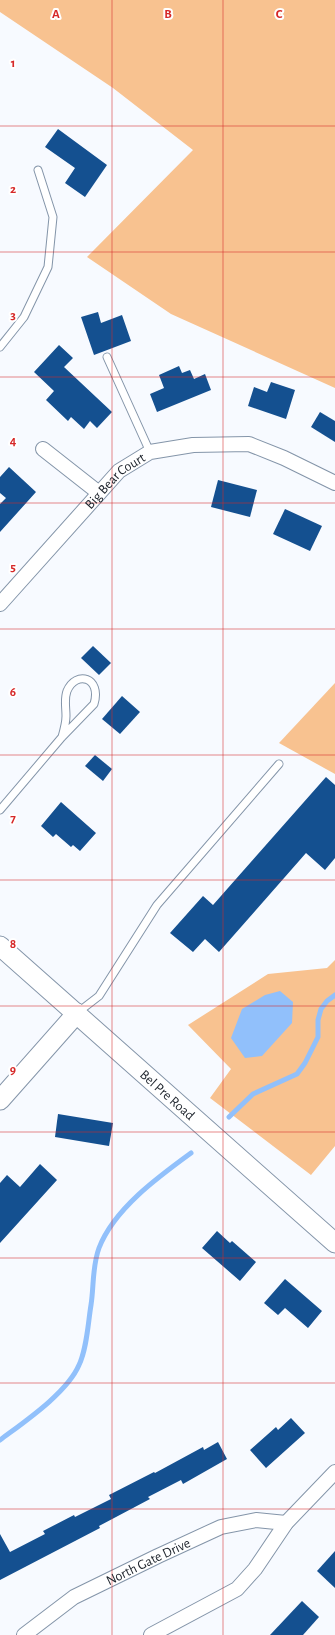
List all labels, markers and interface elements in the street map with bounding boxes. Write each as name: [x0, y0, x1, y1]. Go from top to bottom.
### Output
text: A: [52, 8, 60, 21]
text: B: [164, 8, 172, 21]
text: C: [276, 8, 283, 21]
text: 1: [11, 57, 15, 70]
text: 2: [10, 183, 16, 196]
text: 3: [10, 309, 16, 322]
text: 4: [10, 435, 17, 448]
street label: Big Bear Court: [83, 450, 148, 512]
text: 5: [10, 561, 16, 574]
text: 6: [10, 686, 16, 699]
text: 7: [10, 812, 16, 825]
text: 8: [10, 938, 16, 951]
text: 9: [10, 1064, 16, 1077]
street label: Bel Pre Road: [137, 1068, 197, 1123]
street label: North Gate Drive: [104, 1536, 193, 1588]

